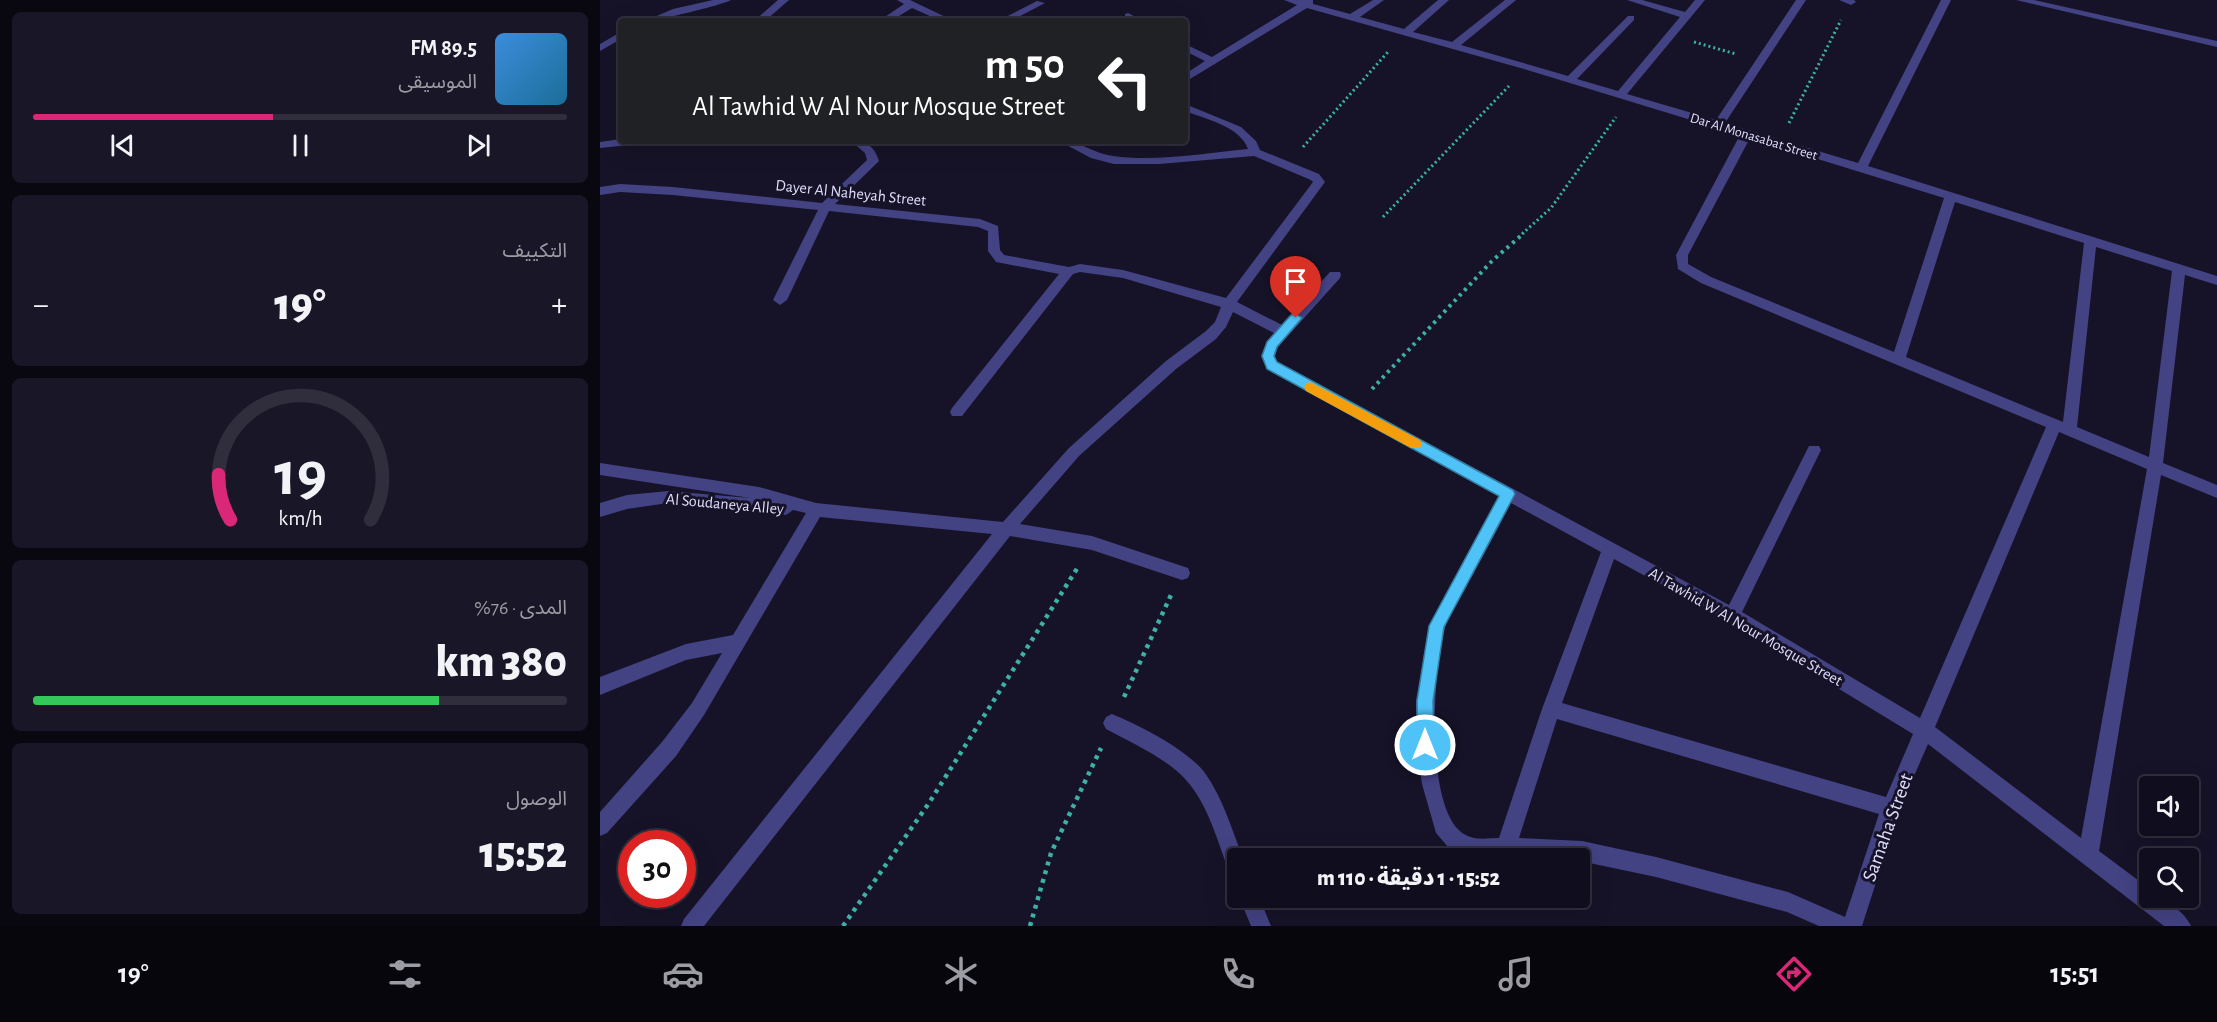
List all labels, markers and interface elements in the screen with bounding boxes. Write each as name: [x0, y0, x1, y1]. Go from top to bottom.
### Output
text: 89.5 FM: [410, 37, 477, 59]
icon: left: [1086, 42, 1164, 120]
text: 50 m: [985, 44, 1065, 86]
text: الموسيقى: [398, 72, 477, 92]
text: Al Tawhid W Al Nour Mosque Street: [692, 93, 1065, 120]
street label: Dar Al Monasabat Street: [1688, 111, 1820, 163]
icon: previous: [106, 129, 139, 162]
icon: pause: [284, 129, 317, 162]
icon: next: [462, 129, 495, 162]
street label: Dayer Al Naheyah Street: [775, 177, 927, 210]
text: التكييف: [503, 241, 567, 261]
pin: [1270, 256, 1321, 318]
icon: arrive: [1279, 265, 1312, 298]
text: 19°: [274, 283, 326, 328]
text: −: [33, 289, 49, 322]
text: +: [551, 289, 567, 322]
text: 19: [274, 444, 326, 506]
street label: Al Soudaneya Alley: [665, 491, 785, 518]
text: km/h: [278, 508, 322, 529]
street label: Al Tawhid W Al Nour Mosque Street: [1646, 565, 1845, 689]
text: المدى · 76%: [474, 598, 567, 618]
text: 380 km: [435, 640, 567, 685]
position arrow: [1393, 713, 1457, 777]
street label: Samaha Street: [1859, 770, 1917, 884]
map controls: [2139, 776, 2199, 908]
button: sound: [2139, 776, 2199, 836]
text: الوصول: [506, 789, 567, 809]
speed limit sign: 30: [618, 830, 696, 908]
text: 15:52: [479, 831, 567, 876]
button: search: [2139, 848, 2199, 908]
text: 15:52 · 1 دقيقة · 110 m: [1317, 867, 1500, 889]
icon: filters: [384, 953, 426, 995]
icon: car: [662, 953, 704, 995]
icon: climate: [940, 953, 982, 995]
icon: phone: [1217, 953, 1259, 995]
icon: music: [1495, 953, 1537, 995]
icon: directions: [1773, 953, 1815, 995]
text: 19°: [118, 960, 149, 987]
text: 15:51: [2050, 960, 2099, 987]

